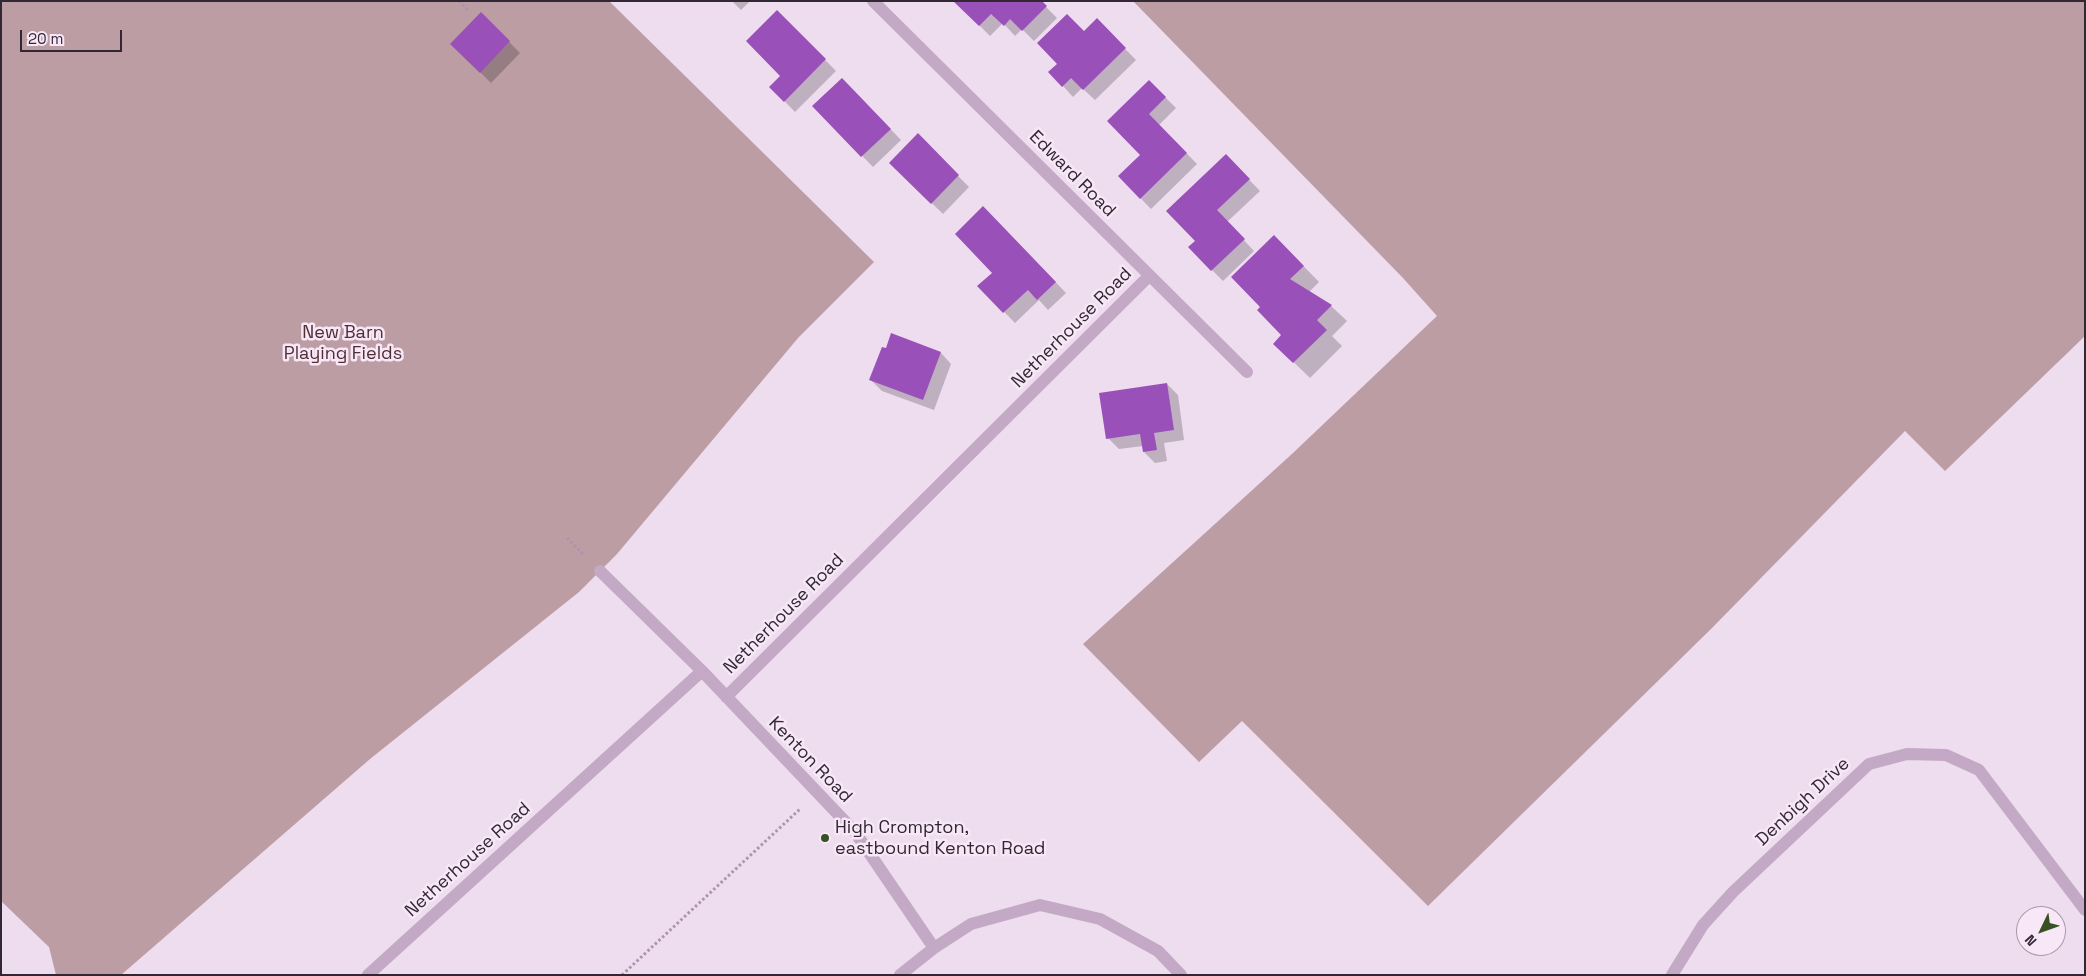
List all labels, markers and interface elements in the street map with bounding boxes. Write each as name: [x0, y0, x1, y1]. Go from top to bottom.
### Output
scale bar: [22, 20, 125, 52]
text: 20 m: [28, 29, 63, 48]
street label: Edward Road: [1024, 126, 1120, 222]
street label: Netherhouse Road: [1007, 263, 1137, 393]
park label: New Barn Playing Fields: [284, 322, 402, 364]
street label: Netherhouse Road: [719, 549, 849, 679]
street label: Kenton Road: [764, 713, 856, 807]
street label: Denbigh Drive: [1752, 753, 1854, 851]
street label: Netherhouse Road: [401, 798, 535, 922]
place label: High Crompton, eastbound Kenton Road: [835, 817, 1045, 860]
marker: High Crompton, eastbound Kenton Road: [819, 832, 831, 844]
north arrow: [2016, 906, 2066, 956]
text: N: [2021, 931, 2040, 950]

